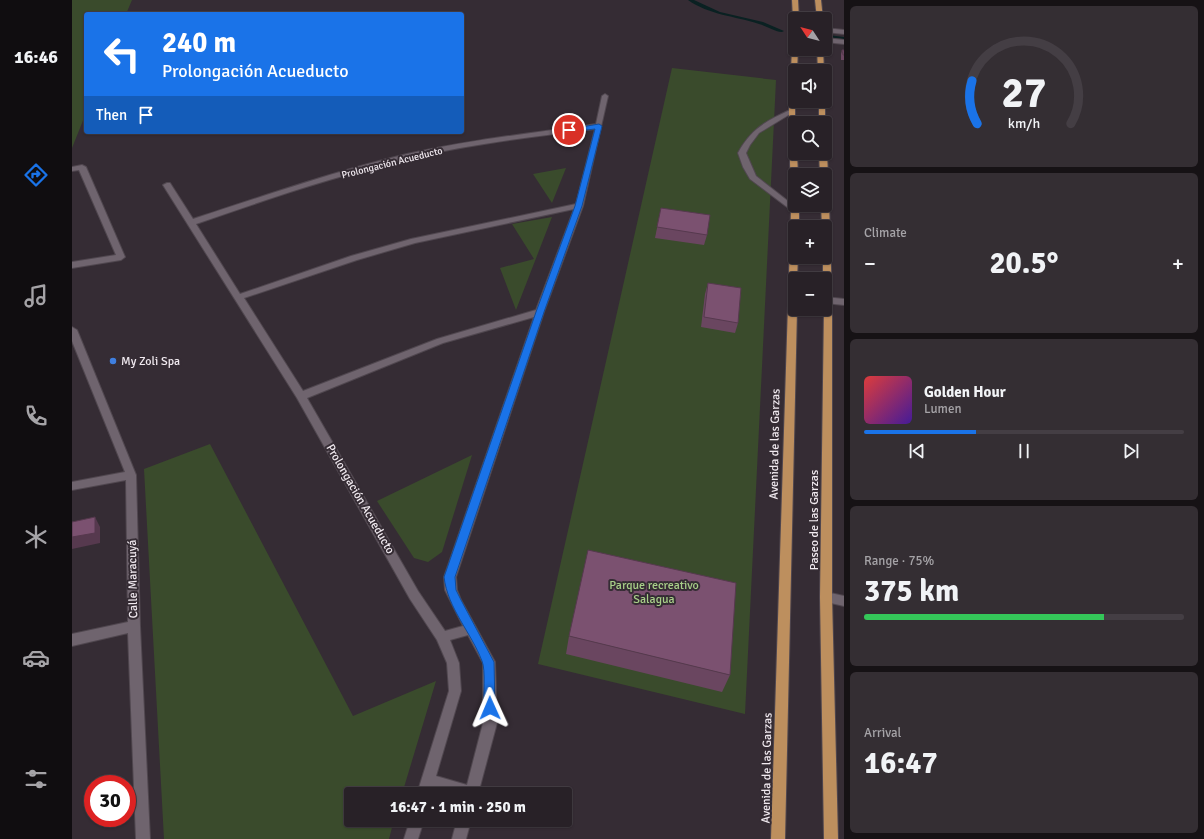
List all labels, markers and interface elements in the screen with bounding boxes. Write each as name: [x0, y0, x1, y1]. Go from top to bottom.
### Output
north arrow: [788, 12, 832, 56]
map controls: [788, 12, 832, 316]
text: 240 m: [162, 26, 236, 60]
icon: left: [96, 28, 148, 80]
text: 16:46: [14, 46, 58, 68]
text: Prolongación Acueducto: [162, 60, 349, 82]
button: sound: [788, 64, 832, 108]
text: 27: [1002, 68, 1046, 119]
icon: arrive: [135, 104, 157, 126]
text: Then: [96, 106, 127, 124]
pin: [552, 113, 586, 147]
text: km/h: [1008, 115, 1040, 132]
button: search: [788, 116, 832, 160]
icon: arrive: [558, 119, 580, 141]
street label: Prolongación Acueducto: [340, 145, 444, 181]
icon: directions: [22, 161, 50, 189]
button: layers: [788, 168, 832, 212]
button: +: [788, 220, 832, 264]
text: Climate: [864, 225, 907, 241]
text: 20.5°: [989, 245, 1059, 282]
text: −: [864, 250, 876, 277]
text: +: [1172, 250, 1184, 277]
button: −: [788, 272, 832, 316]
icon: music: [22, 282, 50, 310]
place label: My Zoli Spa: [121, 354, 180, 369]
marker: My Zoli Spa: [108, 356, 118, 366]
text: Golden Hour: [924, 383, 1006, 401]
street label: Avenida de las Garzas: [767, 388, 783, 500]
text: Lumen: [924, 401, 962, 417]
icon: phone: [22, 402, 50, 430]
icon: previous: [906, 440, 928, 462]
icon: pause: [1013, 440, 1035, 462]
icon: next: [1120, 440, 1142, 462]
street label: Prolongación Acueducto: [322, 441, 398, 557]
street label: Paseo de las Garzas: [807, 470, 822, 570]
icon: climate: [22, 523, 50, 551]
street label: Calle Maracuyá: [125, 540, 141, 618]
text: Range · 75%: [864, 553, 934, 569]
text: 375 km: [864, 573, 959, 610]
park label: Parque recreativo Salagua: [609, 578, 699, 607]
icon: car: [22, 644, 50, 672]
position arrow: [469, 687, 511, 729]
street label: Avenida de las Garzas: [759, 712, 775, 824]
text: Arrival: [864, 725, 901, 741]
text: 16:47: [864, 745, 938, 782]
icon: filters: [22, 765, 50, 793]
speed limit sign: 30: [84, 775, 136, 827]
text: 16:47 · 1 min · 250 m: [390, 798, 526, 816]

